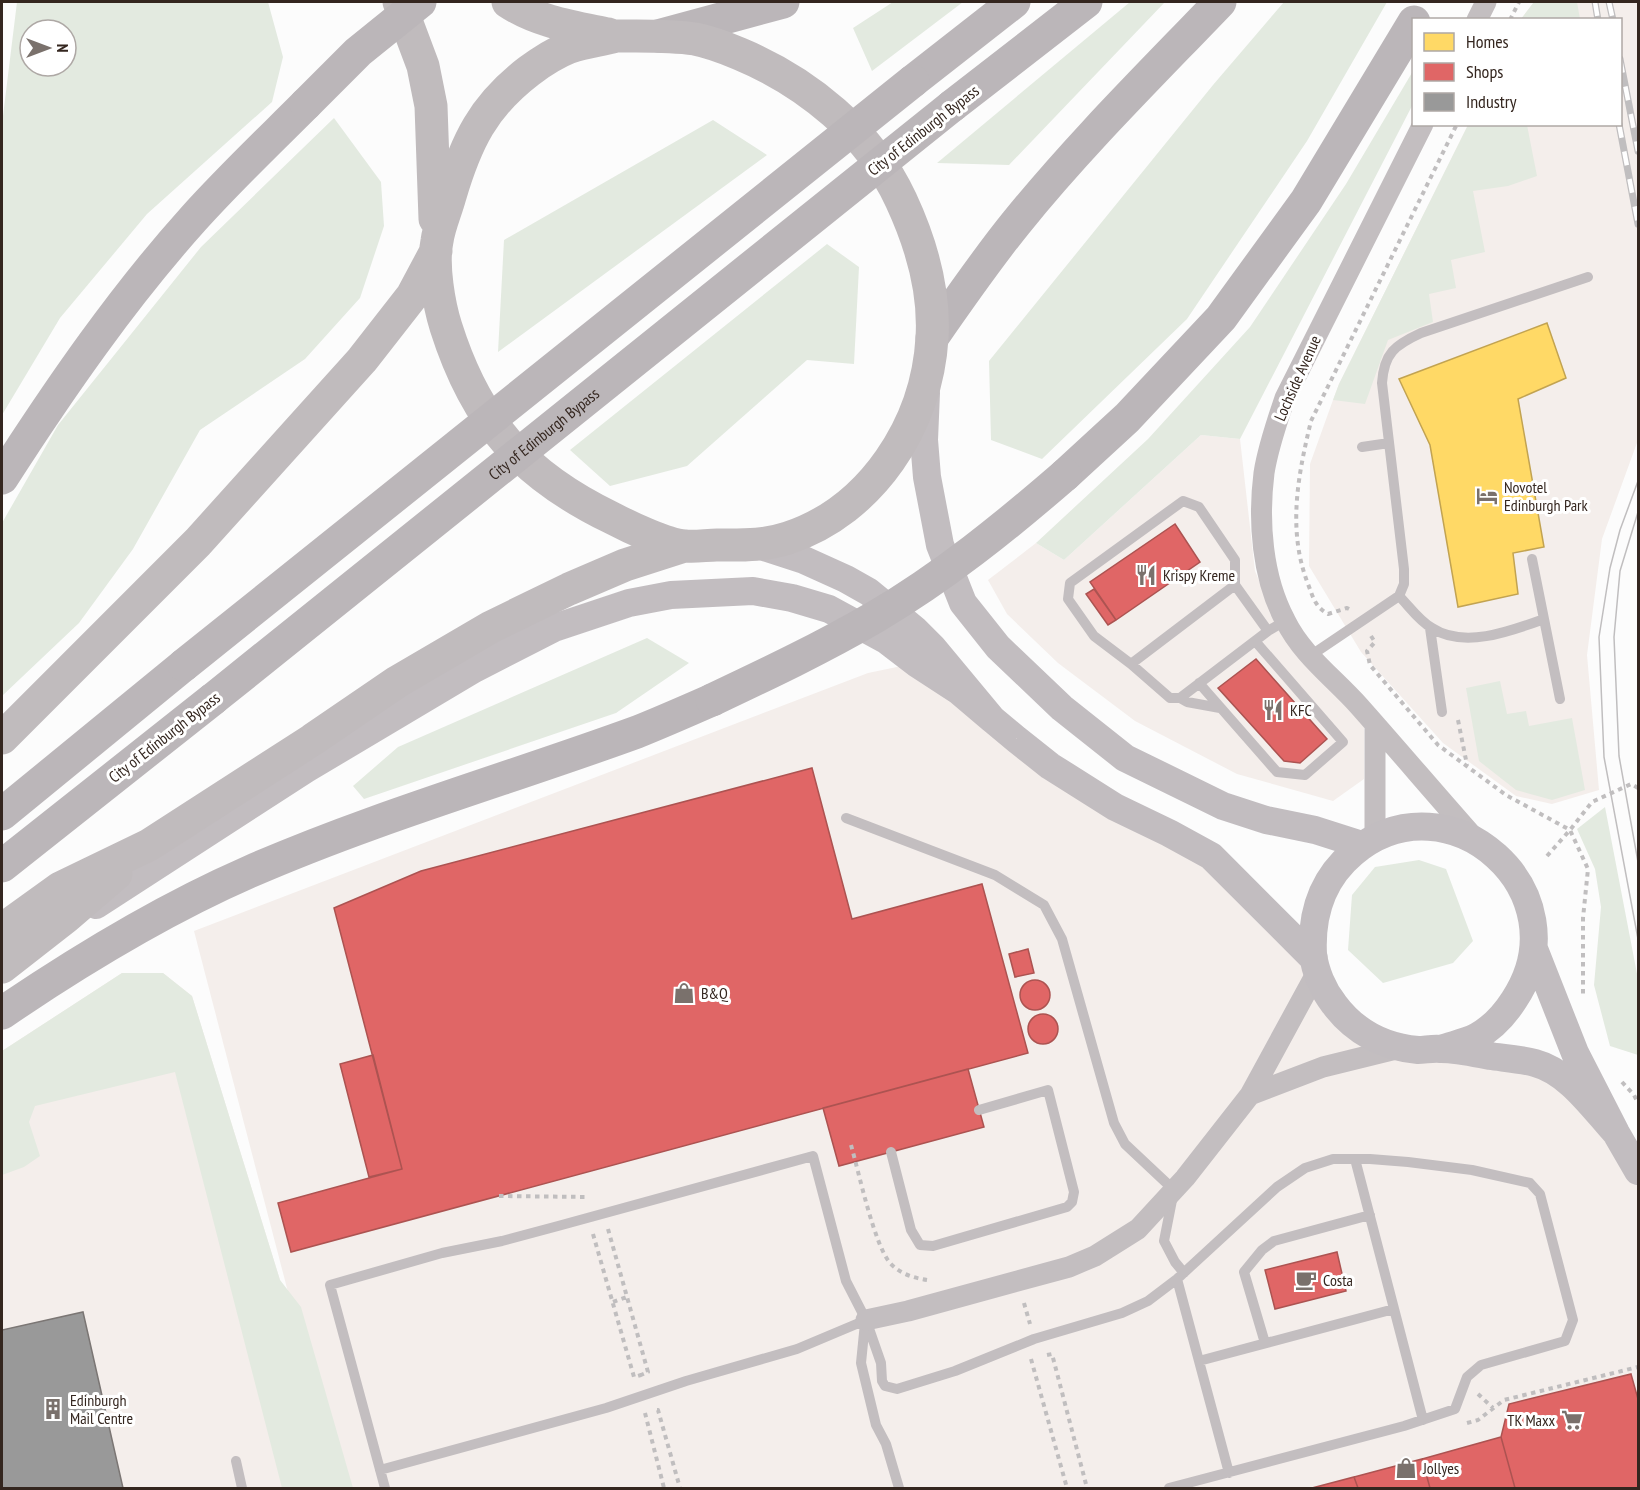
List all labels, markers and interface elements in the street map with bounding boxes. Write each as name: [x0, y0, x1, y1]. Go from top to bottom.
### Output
north arrow: [18, 18, 78, 78]
legend: [1412, 18, 1622, 126]
text: Homes: [1466, 30, 1509, 53]
text: N: [53, 44, 73, 52]
text: Shops: [1466, 60, 1503, 83]
street label: City of Edinburgh Bypass: [863, 80, 983, 180]
text: Industry: [1466, 90, 1517, 113]
street label: Lochside Avenue: [1269, 332, 1325, 424]
street label: City of Edinburgh Bypass: [484, 383, 603, 484]
place label: Novotel Edinburgh Park: [1504, 477, 1588, 515]
hotel icon: Novotel Edinburgh Park: [1475, 484, 1499, 508]
restaurant icon: Krispy Kreme: [1134, 563, 1158, 587]
place label: Krispy Kreme: [1163, 565, 1235, 585]
street label: City of Edinburgh Bypass: [104, 687, 224, 787]
restaurant icon: KFC: [1261, 698, 1285, 722]
place label: KFC: [1290, 700, 1312, 720]
shop icon: B&Q: [672, 981, 696, 1005]
place label: B&Q: [701, 983, 729, 1003]
cafe icon: Costa: [1294, 1268, 1318, 1292]
place label: Costa: [1323, 1270, 1353, 1290]
place label: Edinburgh Mail Centre: [70, 1390, 133, 1428]
building icon: Edinburgh Mail Centre: [41, 1397, 65, 1421]
supermarket icon: TK Maxx: [1560, 1408, 1584, 1432]
place label: TK Maxx: [1507, 1410, 1555, 1430]
shop icon: Jollyes: [1394, 1456, 1418, 1480]
place label: Jollyes: [1422, 1458, 1459, 1478]

